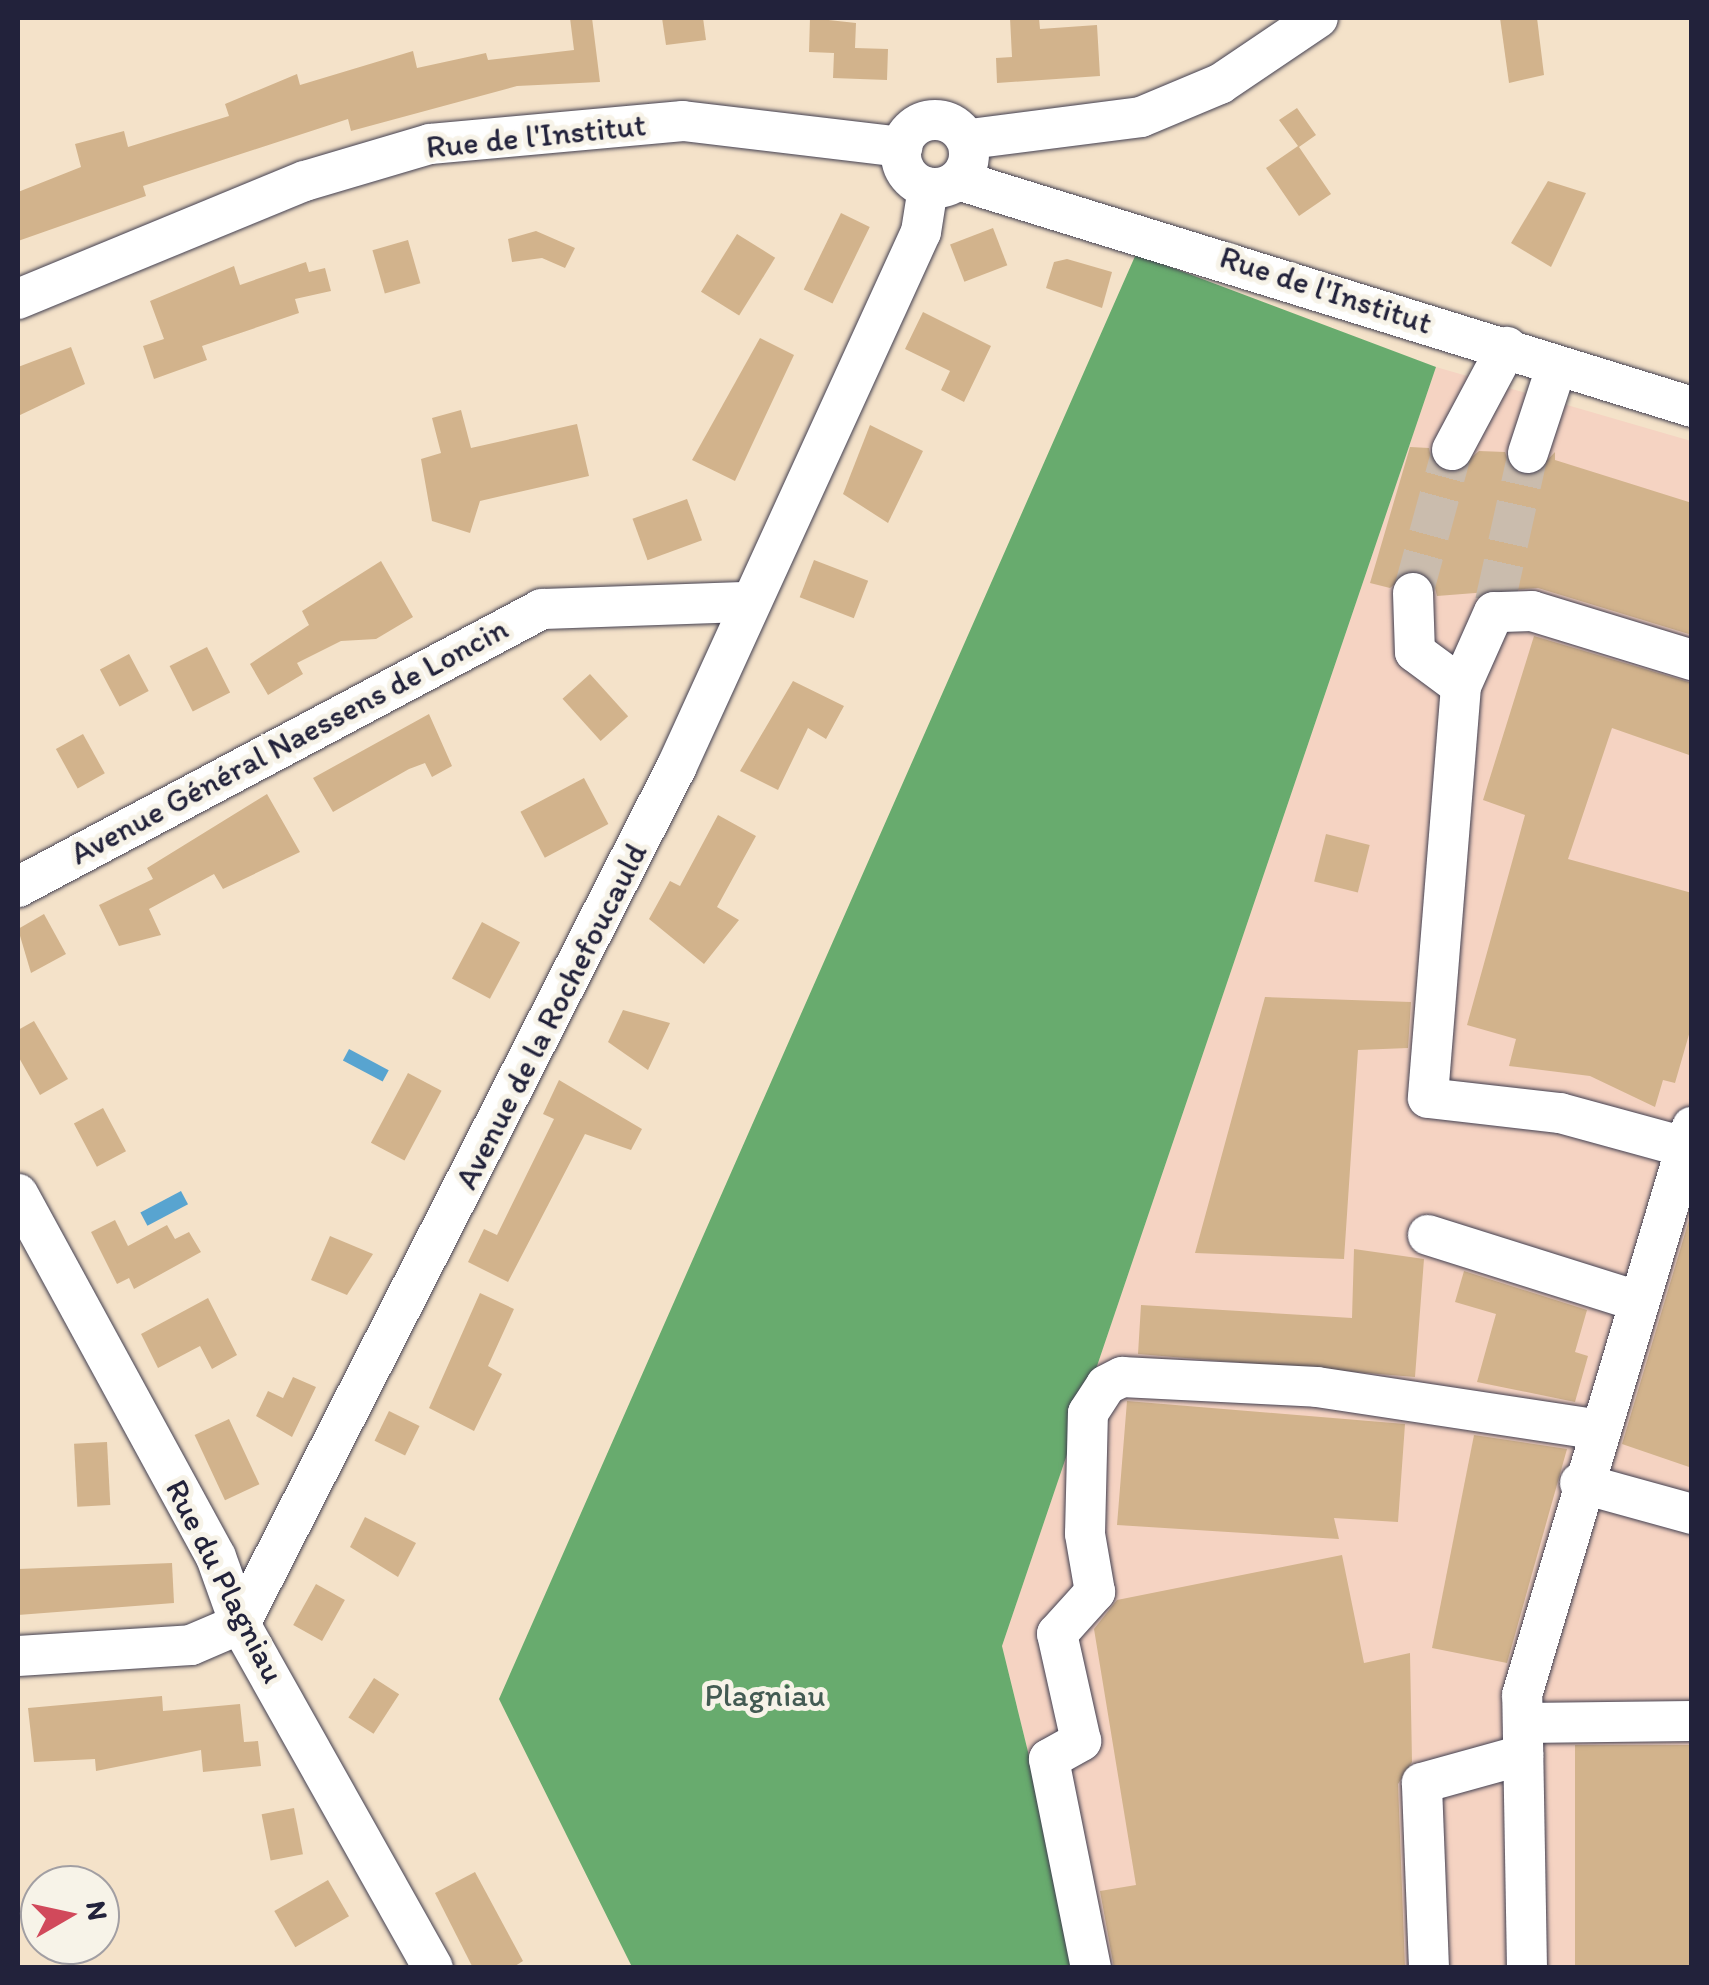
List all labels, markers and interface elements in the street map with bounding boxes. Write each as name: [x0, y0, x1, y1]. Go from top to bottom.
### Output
street label: Rue de l'Institut: [425, 105, 647, 167]
street label: Rue de l'Institut: [1216, 238, 1436, 342]
street label: Avenue Général Naessens de Loncin: [63, 609, 515, 873]
street label: Avenue de la Rochefoucauld: [447, 837, 655, 1195]
street label: Rue du Plagniau: [157, 1473, 293, 1689]
park label: Plagniau: [705, 1676, 825, 1714]
north arrow: [20, 1865, 120, 1965]
text: N: [79, 1899, 116, 1923]

